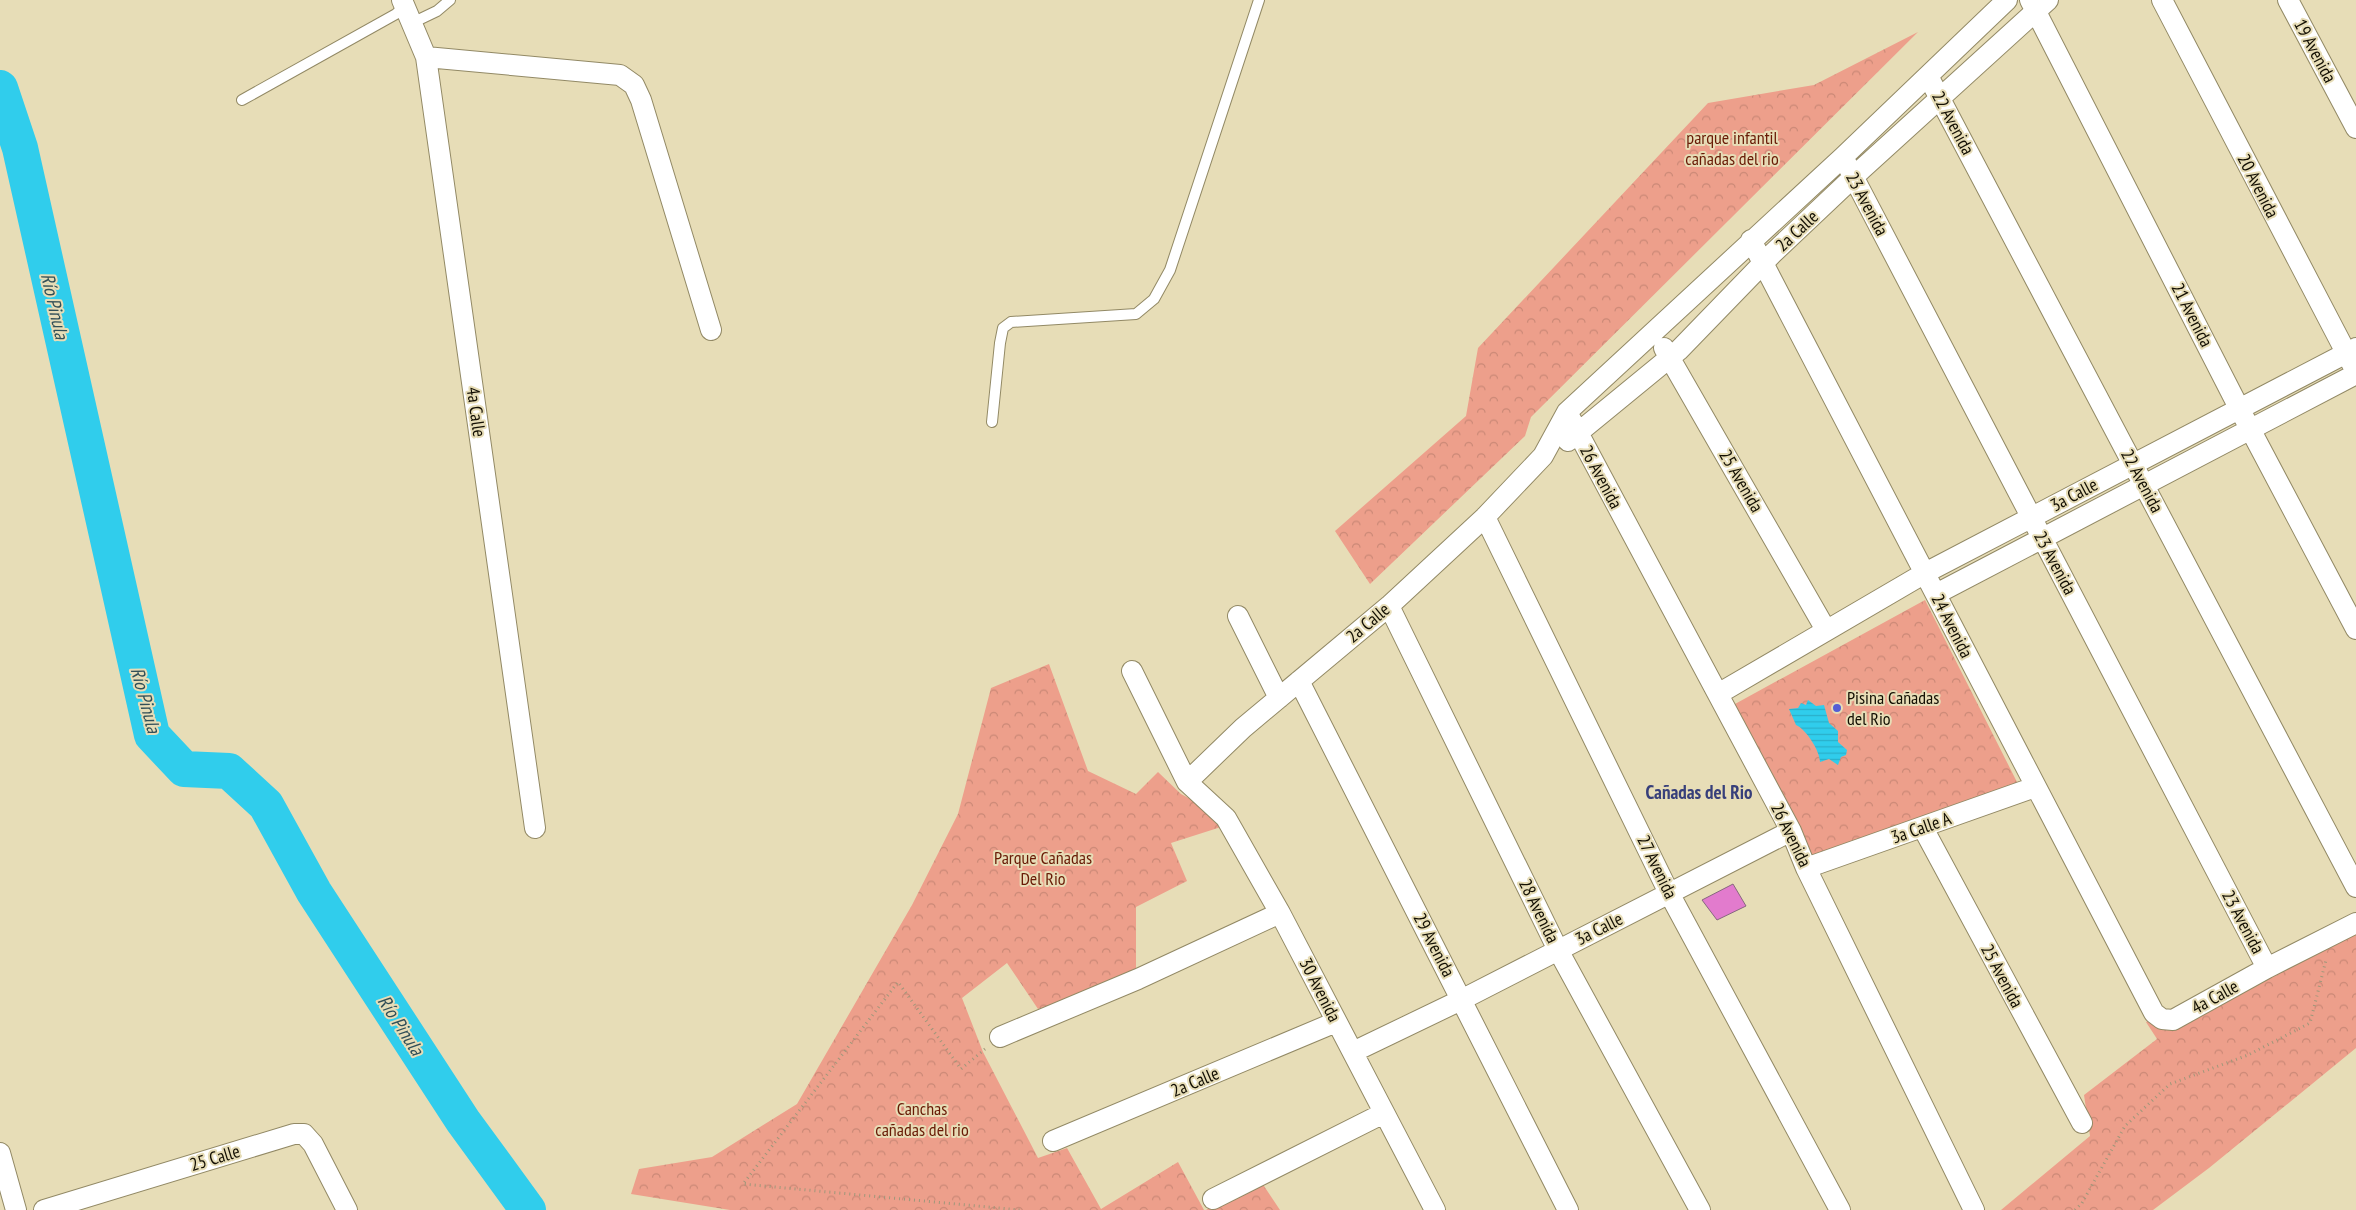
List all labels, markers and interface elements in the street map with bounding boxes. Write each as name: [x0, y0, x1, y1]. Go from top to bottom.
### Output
street label: 19 Avenida: [2289, 15, 2342, 87]
street label: 22 Avenida: [1927, 87, 1980, 159]
park label: parque infantil cañadas del rio: [1685, 126, 1779, 170]
street label: 20 Avenida: [2233, 150, 2284, 222]
street label: 23 Avenida: [1841, 168, 1894, 240]
street label: 2a Calle: [1770, 205, 1823, 256]
water label: Río Pinula: [36, 271, 75, 343]
street label: 21 Avenida: [2167, 279, 2218, 351]
street label: 4a Calle: [462, 385, 491, 438]
street label: 26 Avenida: [1575, 441, 1628, 513]
street label: 25 Avenida: [1714, 445, 1769, 516]
street label: 22 Avenida: [2116, 445, 2169, 517]
street label: 3a Calle: [2046, 473, 2101, 516]
street label: 23 Avenida: [2029, 527, 2082, 599]
street label: 24 Avenida: [1927, 590, 1978, 662]
street label: 2a Calle: [1341, 598, 1394, 648]
water label: Río Pinula: [126, 665, 167, 737]
place label: Pisina Cañadas del Rio: [1847, 686, 1939, 730]
marker: Pisina Cañadas del Rio: [1831, 702, 1843, 714]
district label: Cañadas del Rio: [1646, 780, 1753, 804]
street label: 26 Avenida: [1766, 799, 1817, 871]
street label: 3a Calle A: [1888, 806, 1954, 848]
street label: 27 Avenida: [1632, 831, 1683, 902]
park label: Parque Cañadas Del Rio: [994, 846, 1092, 890]
street label: 28 Avenida: [1514, 875, 1565, 947]
street label: 23 Avenida: [2217, 886, 2270, 958]
street label: 3a Calle: [1571, 907, 1626, 950]
street label: 29 Avenida: [1409, 909, 1460, 981]
street label: 25 Avenida: [1976, 940, 2029, 1012]
street label: 30 Avenida: [1295, 954, 1346, 1026]
street label: 4a Calle: [2187, 974, 2242, 1019]
water label: Río Pinula: [373, 990, 430, 1061]
street label: 2a Calle: [1167, 1061, 1222, 1102]
park label: Canchas cañadas del rio: [875, 1097, 969, 1141]
street label: 25 Calle: [187, 1139, 243, 1176]

